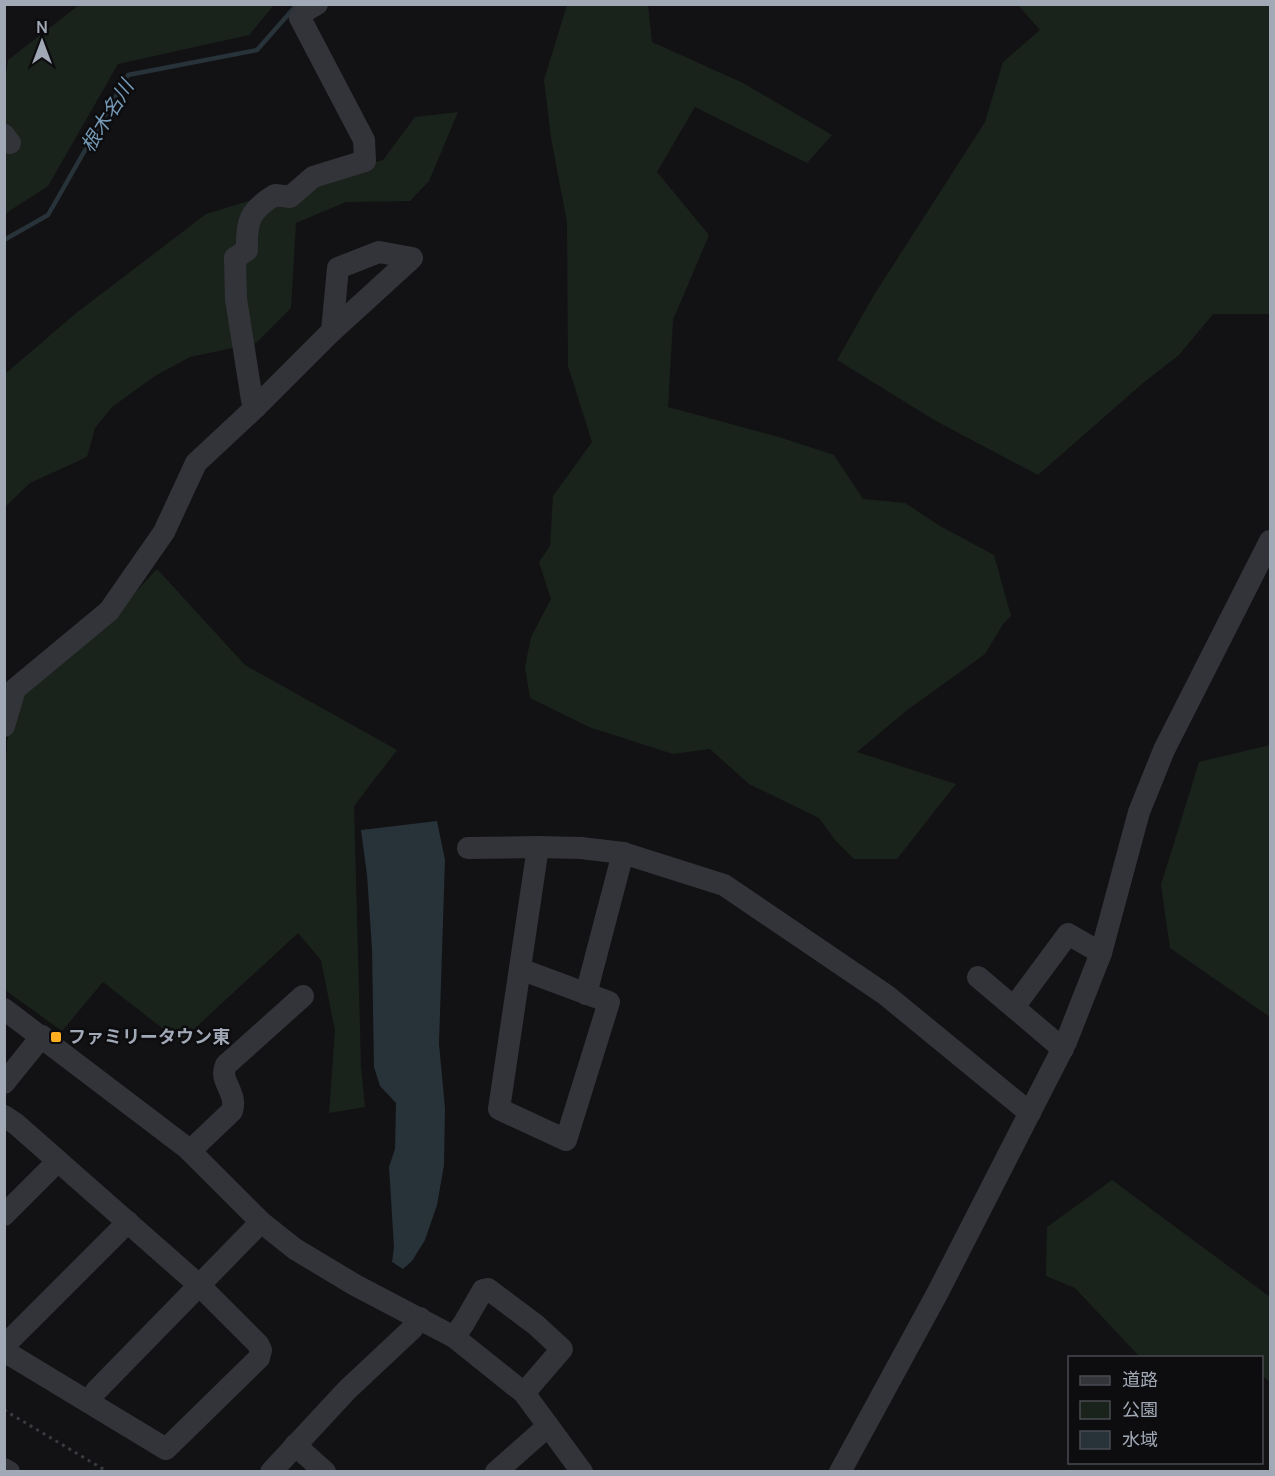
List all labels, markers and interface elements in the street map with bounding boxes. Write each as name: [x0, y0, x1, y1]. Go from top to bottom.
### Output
north arrow: [12, 12, 72, 72]
text: N: [36, 16, 48, 38]
water label: 根木名川: [74, 73, 140, 157]
place label: ファミリータウン東: [68, 1024, 230, 1048]
marker: ファミリータウン東: [49, 1030, 63, 1044]
legend: [1068, 1356, 1263, 1464]
text: 道路: [1122, 1367, 1158, 1391]
text: 公園: [1122, 1397, 1158, 1421]
text: 水域: [1122, 1427, 1158, 1451]

